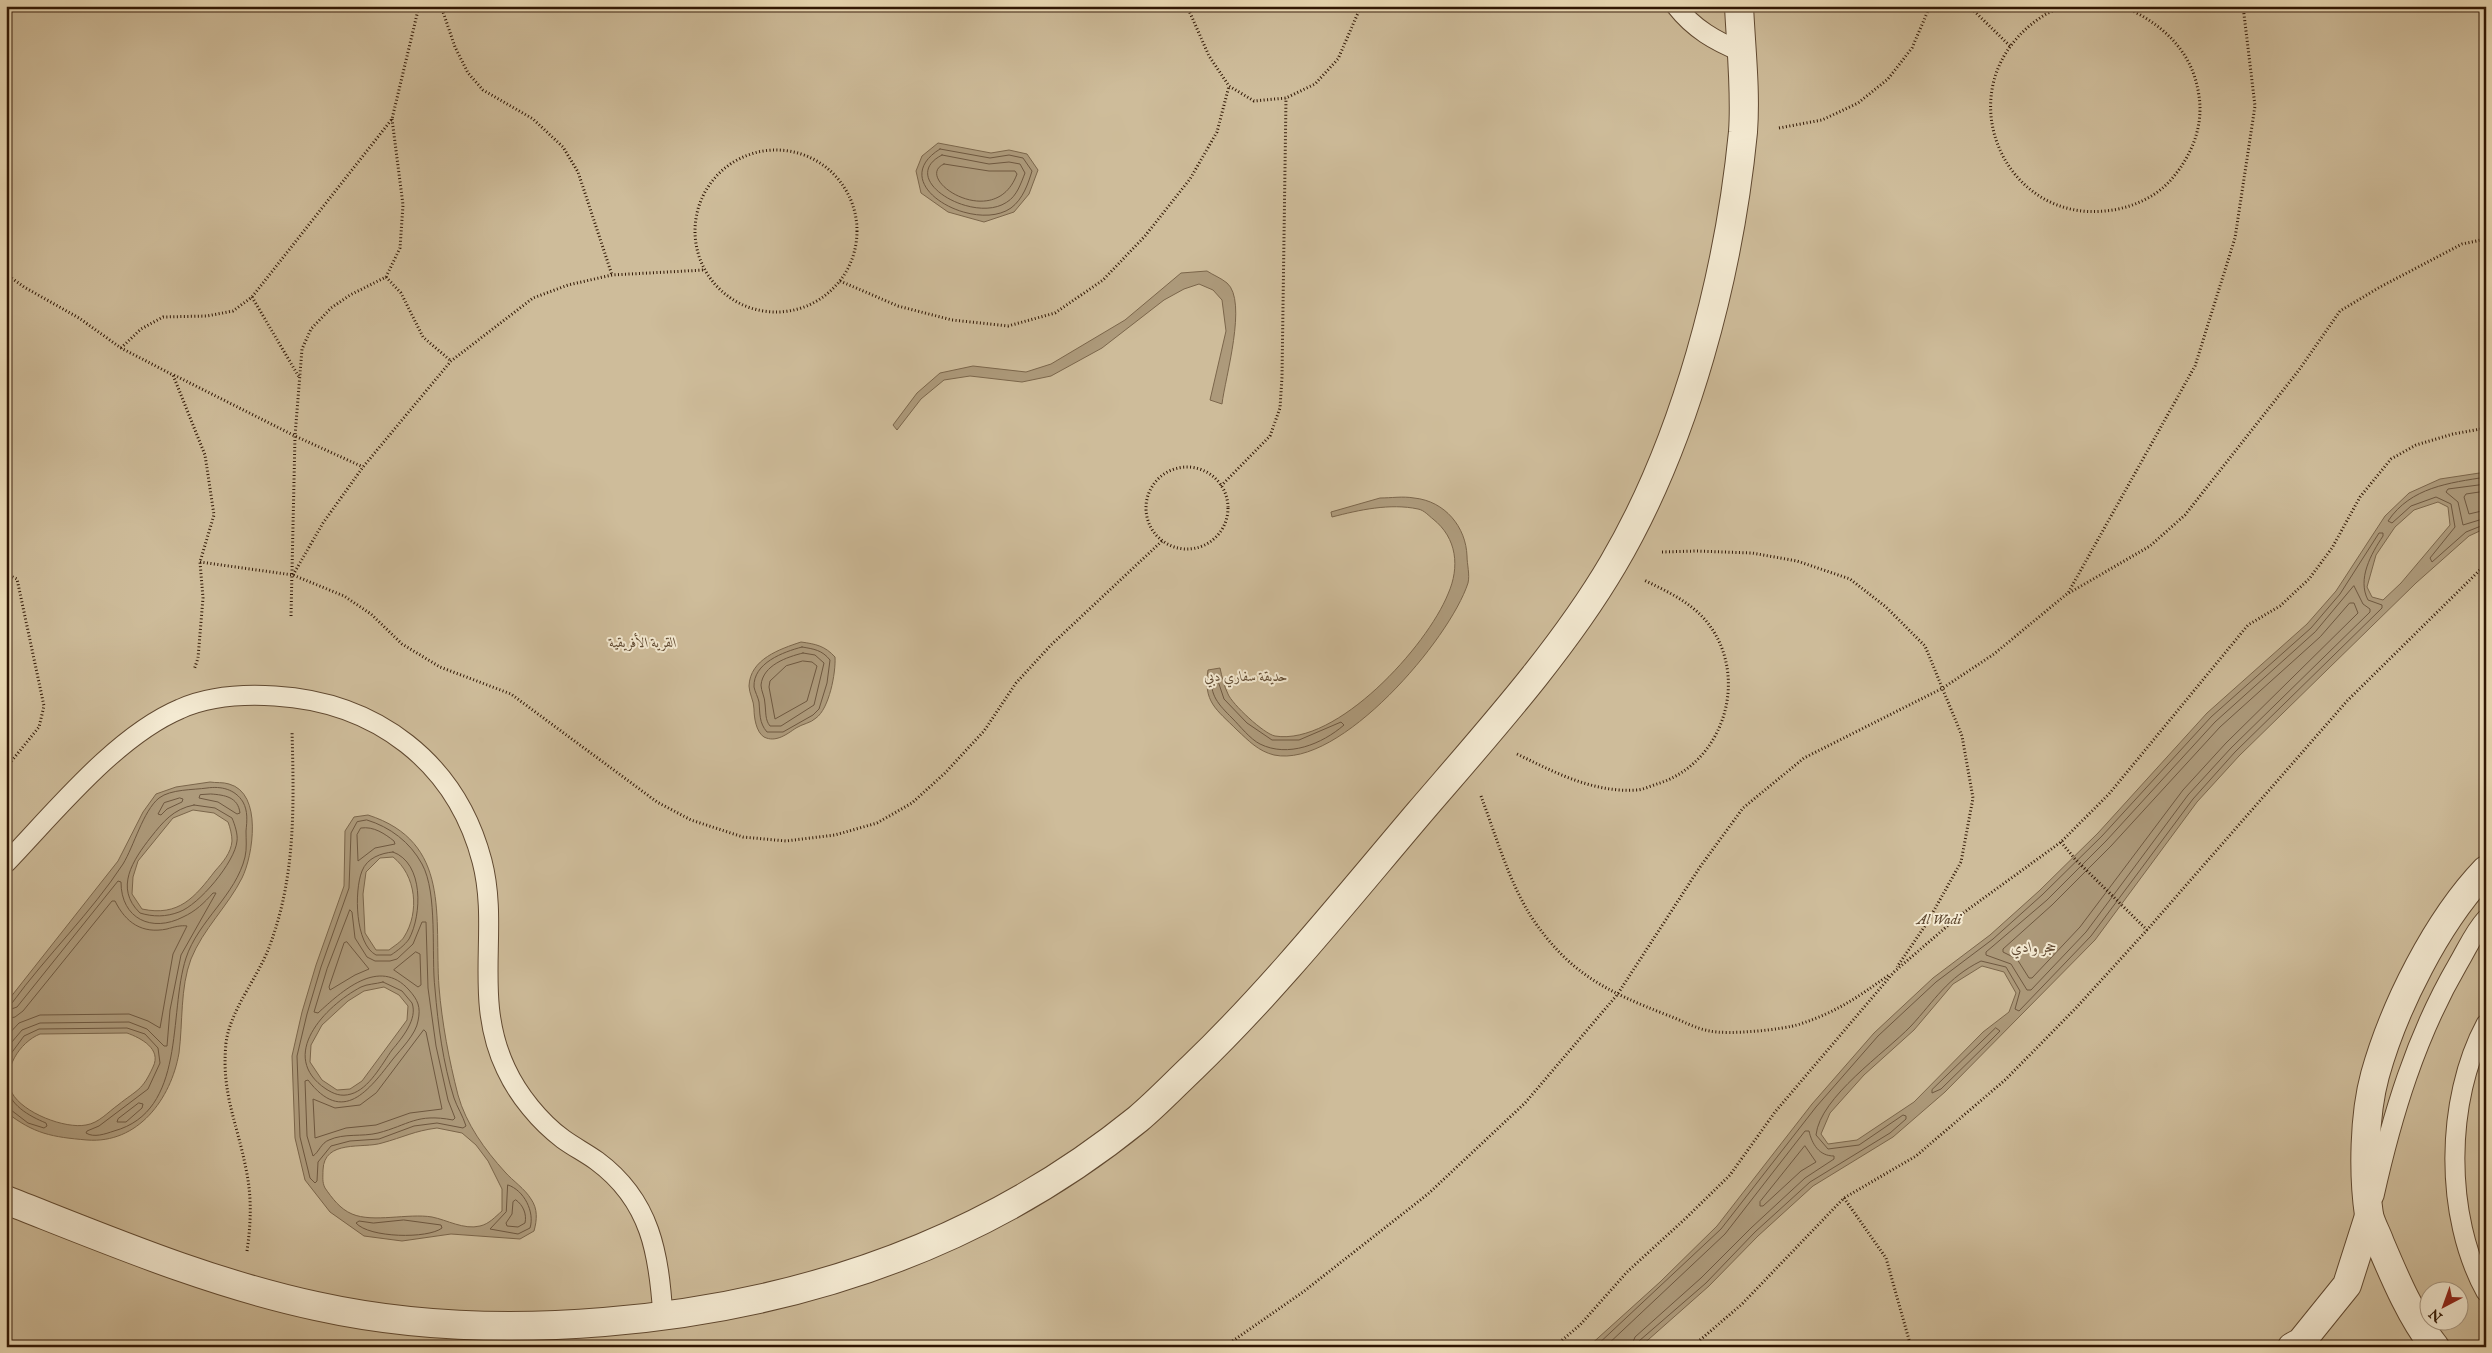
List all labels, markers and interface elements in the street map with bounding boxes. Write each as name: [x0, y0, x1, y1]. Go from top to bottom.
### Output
park label: القرية الأفريقية: [607, 632, 677, 652]
park label: حديقة سفاري دبي: [1204, 668, 1288, 688]
park label: Al Wadi: [1915, 911, 1962, 929]
water label: حجر وادي: [2011, 938, 2057, 959]
north arrow: [2420, 1280, 2470, 1330]
text: N: [2426, 1304, 2447, 1326]

